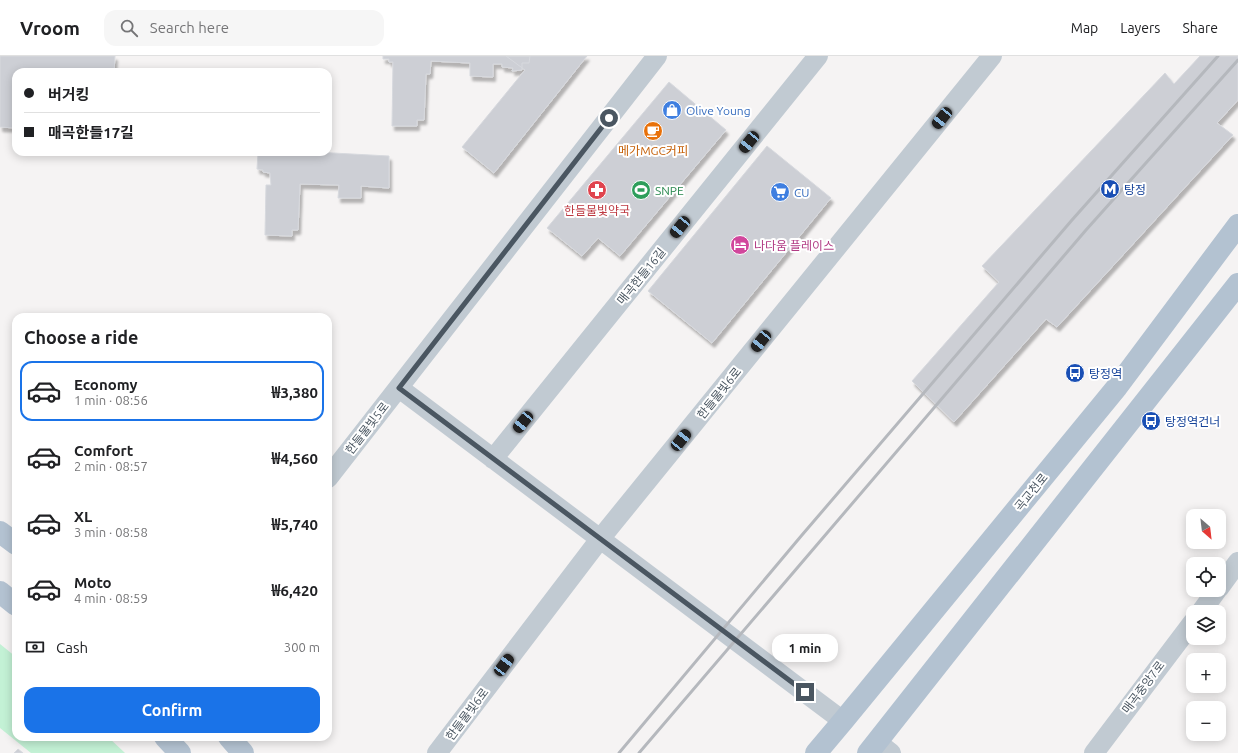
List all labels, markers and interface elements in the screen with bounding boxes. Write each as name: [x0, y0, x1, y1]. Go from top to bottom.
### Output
search box: [104, 10, 384, 46]
text: Vroom: [20, 17, 80, 39]
icon: search: [118, 17, 140, 39]
text: Search here: [150, 19, 229, 36]
text: Map: [1071, 20, 1098, 36]
text: Layers: [1120, 20, 1160, 36]
text: Share: [1182, 20, 1218, 36]
text: 버거킹: [48, 86, 89, 103]
shop icon: Olive Young: [661, 99, 683, 121]
place label: Olive Young: [686, 104, 751, 117]
car: [930, 105, 954, 131]
route start: [600, 109, 618, 127]
cafe icon: 메가MGC커피: [642, 120, 664, 142]
text: 매곡한들17길: [48, 124, 134, 141]
car: [737, 129, 761, 155]
place label: 메가MGC커피: [618, 144, 688, 157]
metro station icon: 탕정: [1099, 178, 1121, 200]
pharmacy icon: 한들물빛약국: [586, 179, 608, 201]
sports icon: SNPE: [630, 179, 652, 201]
supermarket icon: CU: [769, 181, 791, 203]
place label: 탕정: [1124, 183, 1146, 196]
place label: SNPE: [655, 184, 684, 197]
place label: CU: [794, 186, 810, 199]
place label: 한들물빛약국: [564, 204, 630, 217]
car: [668, 214, 692, 240]
hotel icon: 나다움 플레이스: [729, 234, 751, 256]
place label: 나다움 플레이스: [754, 239, 834, 252]
street label: 매곡한들16길: [614, 245, 668, 307]
text: Choose a ride: [24, 327, 138, 347]
car: [749, 328, 773, 354]
bus stop icon: 탕정역: [1064, 362, 1086, 384]
street label: 한들물빛6로: [694, 365, 744, 421]
place label: 탕정역: [1089, 367, 1122, 380]
icon: car: [26, 373, 62, 409]
text: Economy: [74, 376, 138, 393]
text: ₩3,380: [272, 384, 318, 401]
text: 1 min · 08:56: [74, 393, 148, 407]
street label: 한들물빛5로: [343, 400, 391, 456]
car: [511, 409, 535, 435]
bus stop icon: 탕정역건너: [1140, 410, 1162, 432]
place label: 탕정역건너: [1165, 415, 1220, 428]
car: [669, 427, 693, 453]
icon: car: [26, 439, 62, 475]
text: Comfort: [74, 442, 133, 459]
text: ₩4,560: [272, 450, 318, 467]
text: 2 min · 08:57: [74, 459, 148, 473]
street label: 곡교천로: [1012, 471, 1050, 513]
icon: car: [26, 505, 62, 541]
text: XL: [74, 508, 92, 525]
north arrow: [1186, 509, 1226, 549]
map controls: [1186, 509, 1226, 741]
text: ₩5,740: [272, 516, 318, 533]
text: 3 min · 08:58: [74, 525, 148, 539]
button: locate: [1186, 557, 1226, 597]
icon: car: [26, 571, 62, 607]
text: Moto: [74, 574, 112, 591]
text: ₩6,420: [272, 582, 318, 599]
text: 4 min · 08:59: [74, 591, 148, 605]
button: layers: [1186, 605, 1226, 645]
callout: 1 min: [772, 634, 838, 662]
icon: cash: [24, 636, 46, 658]
text: Cash: [56, 639, 88, 656]
text: 300 m: [284, 640, 320, 654]
text: 1 min: [789, 641, 821, 655]
car: [492, 652, 516, 678]
button: +: [1186, 653, 1226, 693]
street label: 매곡중앙7로: [1119, 658, 1167, 716]
route end: [796, 683, 814, 701]
street label: 한들물빛6로: [443, 685, 491, 743]
button: Confirm: [24, 687, 320, 733]
button: −: [1186, 701, 1226, 741]

